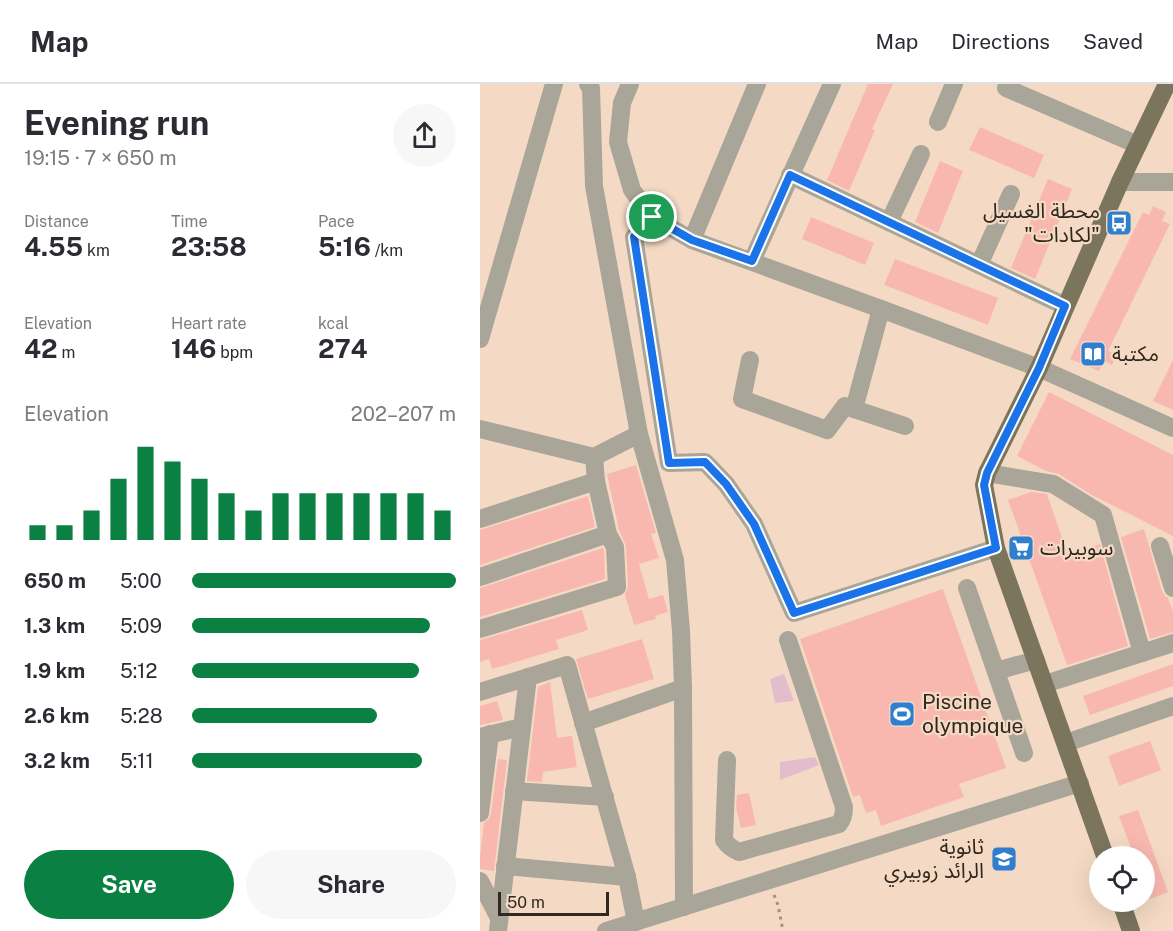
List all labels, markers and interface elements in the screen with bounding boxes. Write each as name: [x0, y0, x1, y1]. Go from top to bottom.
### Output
text: Map: [30, 25, 89, 58]
text: Map: [876, 29, 918, 54]
text: Directions: [951, 29, 1050, 54]
text: Saved: [1083, 29, 1143, 54]
text: Evening run: [24, 104, 209, 142]
button: share: [393, 104, 456, 167]
text: 19:15 · 7 × 650 m: [24, 146, 176, 170]
pin: [626, 191, 677, 242]
place label: محطة الغسيل "لكادات": [983, 198, 1100, 247]
icon: arrive: [635, 200, 668, 233]
bus stop icon: محطة الغسيل "لكادات": [1104, 208, 1134, 238]
text: Distance: [24, 212, 89, 231]
text: Time: [171, 212, 207, 231]
text: Pace: [318, 212, 355, 231]
text: 4.55: [24, 231, 83, 262]
text: 23:58: [171, 231, 247, 262]
text: 5:16: [318, 231, 371, 262]
text: km: [83, 241, 110, 260]
text: /km: [371, 241, 403, 260]
text: Elevation: [24, 314, 92, 333]
text: Heart rate: [171, 314, 247, 333]
text: kcal: [318, 314, 349, 333]
text: 42: [24, 333, 58, 364]
text: 146: [171, 333, 216, 364]
text: 274: [318, 333, 368, 364]
library icon: مكتبة: [1078, 339, 1108, 369]
place label: مكتبة: [1112, 341, 1159, 366]
text: m: [58, 343, 75, 362]
text: bpm: [216, 343, 253, 362]
text: Elevation: [24, 402, 109, 426]
text: 202–207 m: [351, 402, 456, 426]
supermarket icon: سوبيرات: [1006, 533, 1036, 563]
place label: سوبيرات: [1040, 535, 1114, 560]
text: 650 m: [24, 569, 86, 593]
text: 5:00: [120, 569, 162, 593]
text: 1.3 km: [24, 614, 85, 638]
text: 5:09: [120, 614, 162, 638]
text: 1.9 km: [24, 659, 85, 683]
text: 5:12: [120, 659, 157, 683]
place label: Piscine olympique: [922, 689, 1024, 738]
sports icon: Piscine olympique: [887, 699, 917, 729]
text: 2.6 km: [24, 704, 89, 728]
text: 5:28: [120, 704, 163, 728]
text: 3.2 km: [24, 749, 90, 773]
text: 5:11: [120, 749, 154, 773]
place label: ثانوية الرائد زوبيري: [884, 834, 984, 887]
school or university icon: ثانوية الرائد زوبيري: [989, 844, 1019, 874]
map controls: [1089, 846, 1155, 912]
button: locate: [1089, 846, 1155, 912]
button: Save: [24, 850, 234, 919]
button: Share: [246, 850, 456, 919]
scale bar: [498, 889, 609, 916]
text: 50 m: [507, 893, 545, 912]

